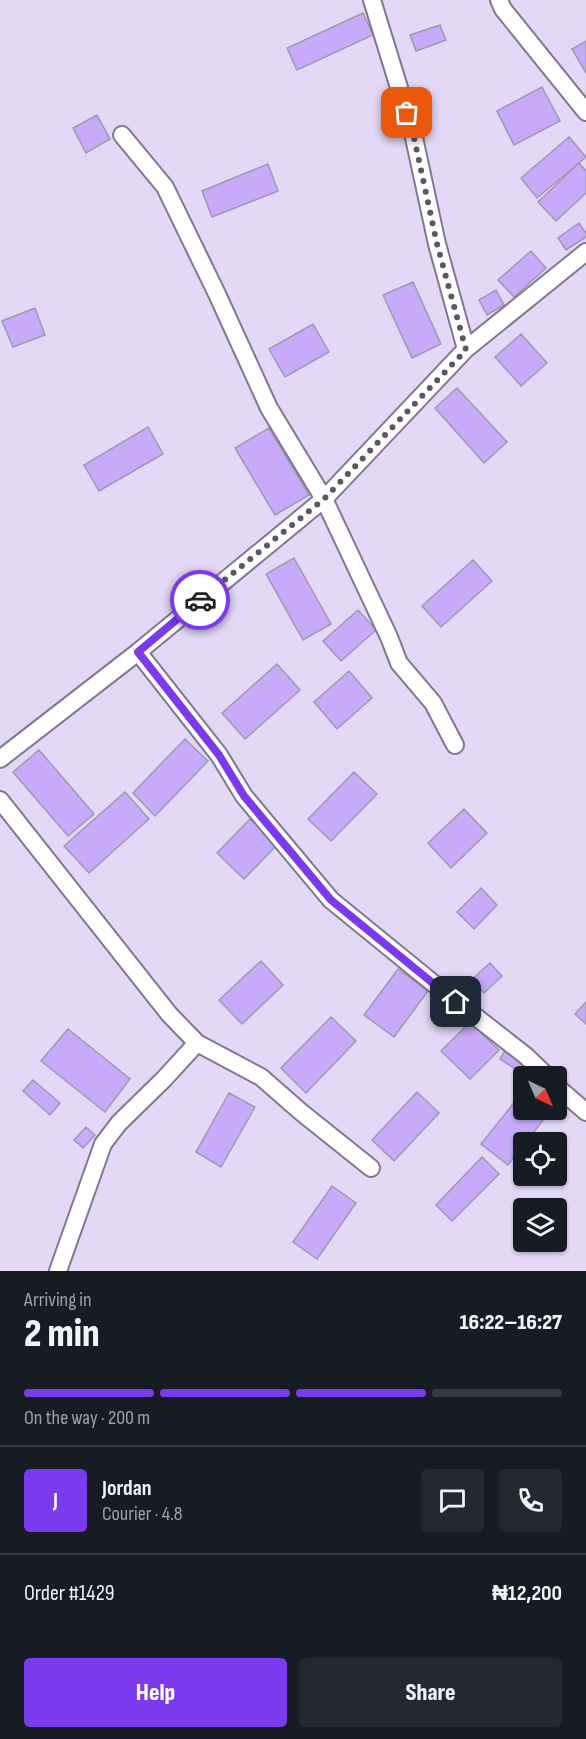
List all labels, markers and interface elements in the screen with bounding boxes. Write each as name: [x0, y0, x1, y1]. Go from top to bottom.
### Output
pin: [381, 87, 432, 138]
icon: bag: [390, 96, 423, 129]
courier: [170, 570, 230, 630]
icon: car: [184, 584, 217, 617]
pin: [430, 976, 481, 1027]
icon: home: [439, 985, 472, 1018]
north arrow: [513, 1066, 567, 1120]
map controls: [513, 1066, 567, 1252]
button: locate: [513, 1132, 567, 1186]
button: layers: [513, 1198, 567, 1252]
text: Arriving in: [24, 1288, 92, 1312]
text: 16:22–16:27: [459, 1309, 562, 1336]
text: 2 min: [24, 1311, 100, 1358]
text: On the way · 200 m: [24, 1406, 150, 1430]
button: chat: [421, 1469, 484, 1532]
button: phone: [499, 1469, 562, 1532]
text: Jordan: [102, 1475, 151, 1502]
text: J: [53, 1487, 58, 1514]
text: Courier · 4.8: [102, 1502, 183, 1526]
text: Order #1429: [24, 1580, 114, 1607]
text: ₦12,200: [492, 1580, 562, 1607]
button: Help: [24, 1658, 287, 1727]
button: Share: [299, 1658, 562, 1727]

